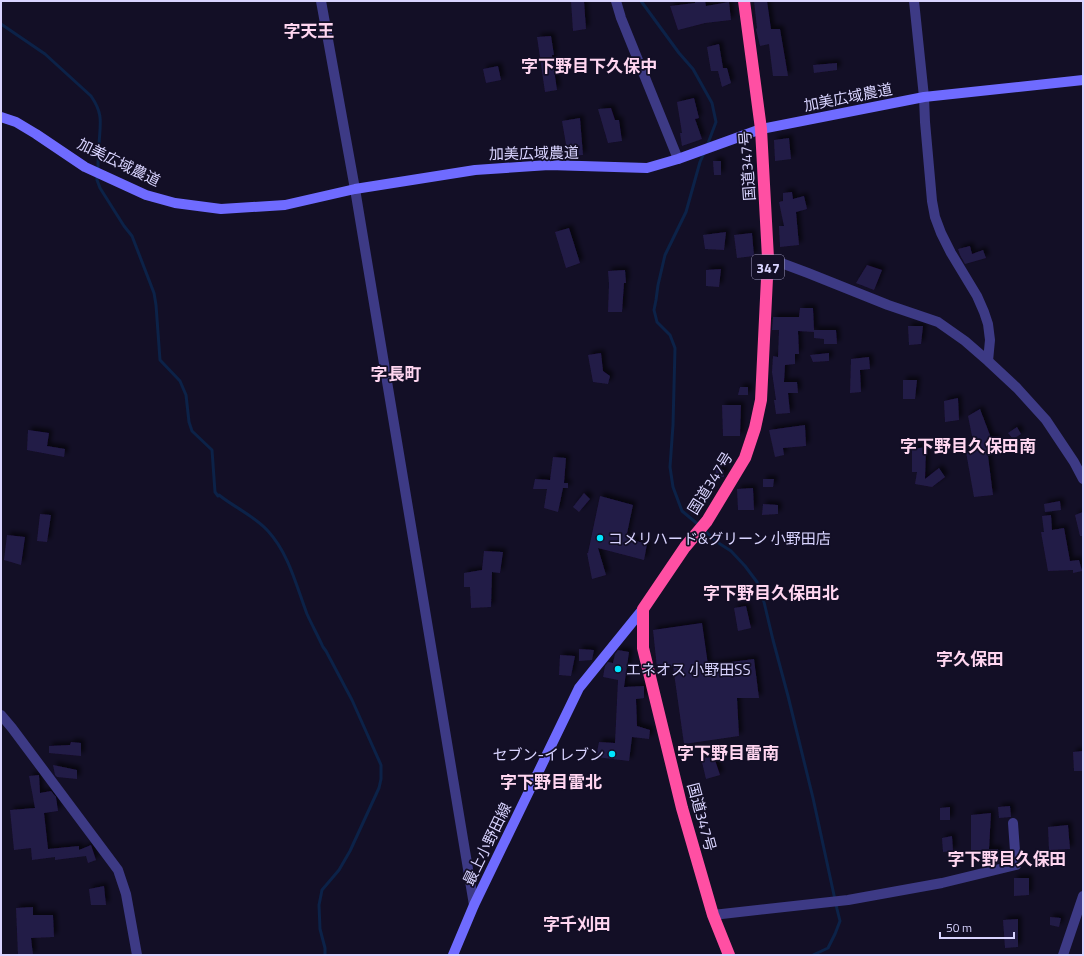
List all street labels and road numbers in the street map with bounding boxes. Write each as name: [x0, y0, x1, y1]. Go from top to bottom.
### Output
street label: 加美広域農道: [802, 77, 894, 117]
street label: 国道347号: [733, 130, 761, 202]
street label: 加美広域農道: [74, 132, 164, 192]
street label: 加美広域農道: [489, 141, 579, 165]
road number: 347: [752, 255, 784, 279]
street label: 国道347号: [682, 447, 738, 519]
street label: 国道347号: [682, 780, 722, 854]
street label: 最上小野田線: [457, 799, 517, 889]

